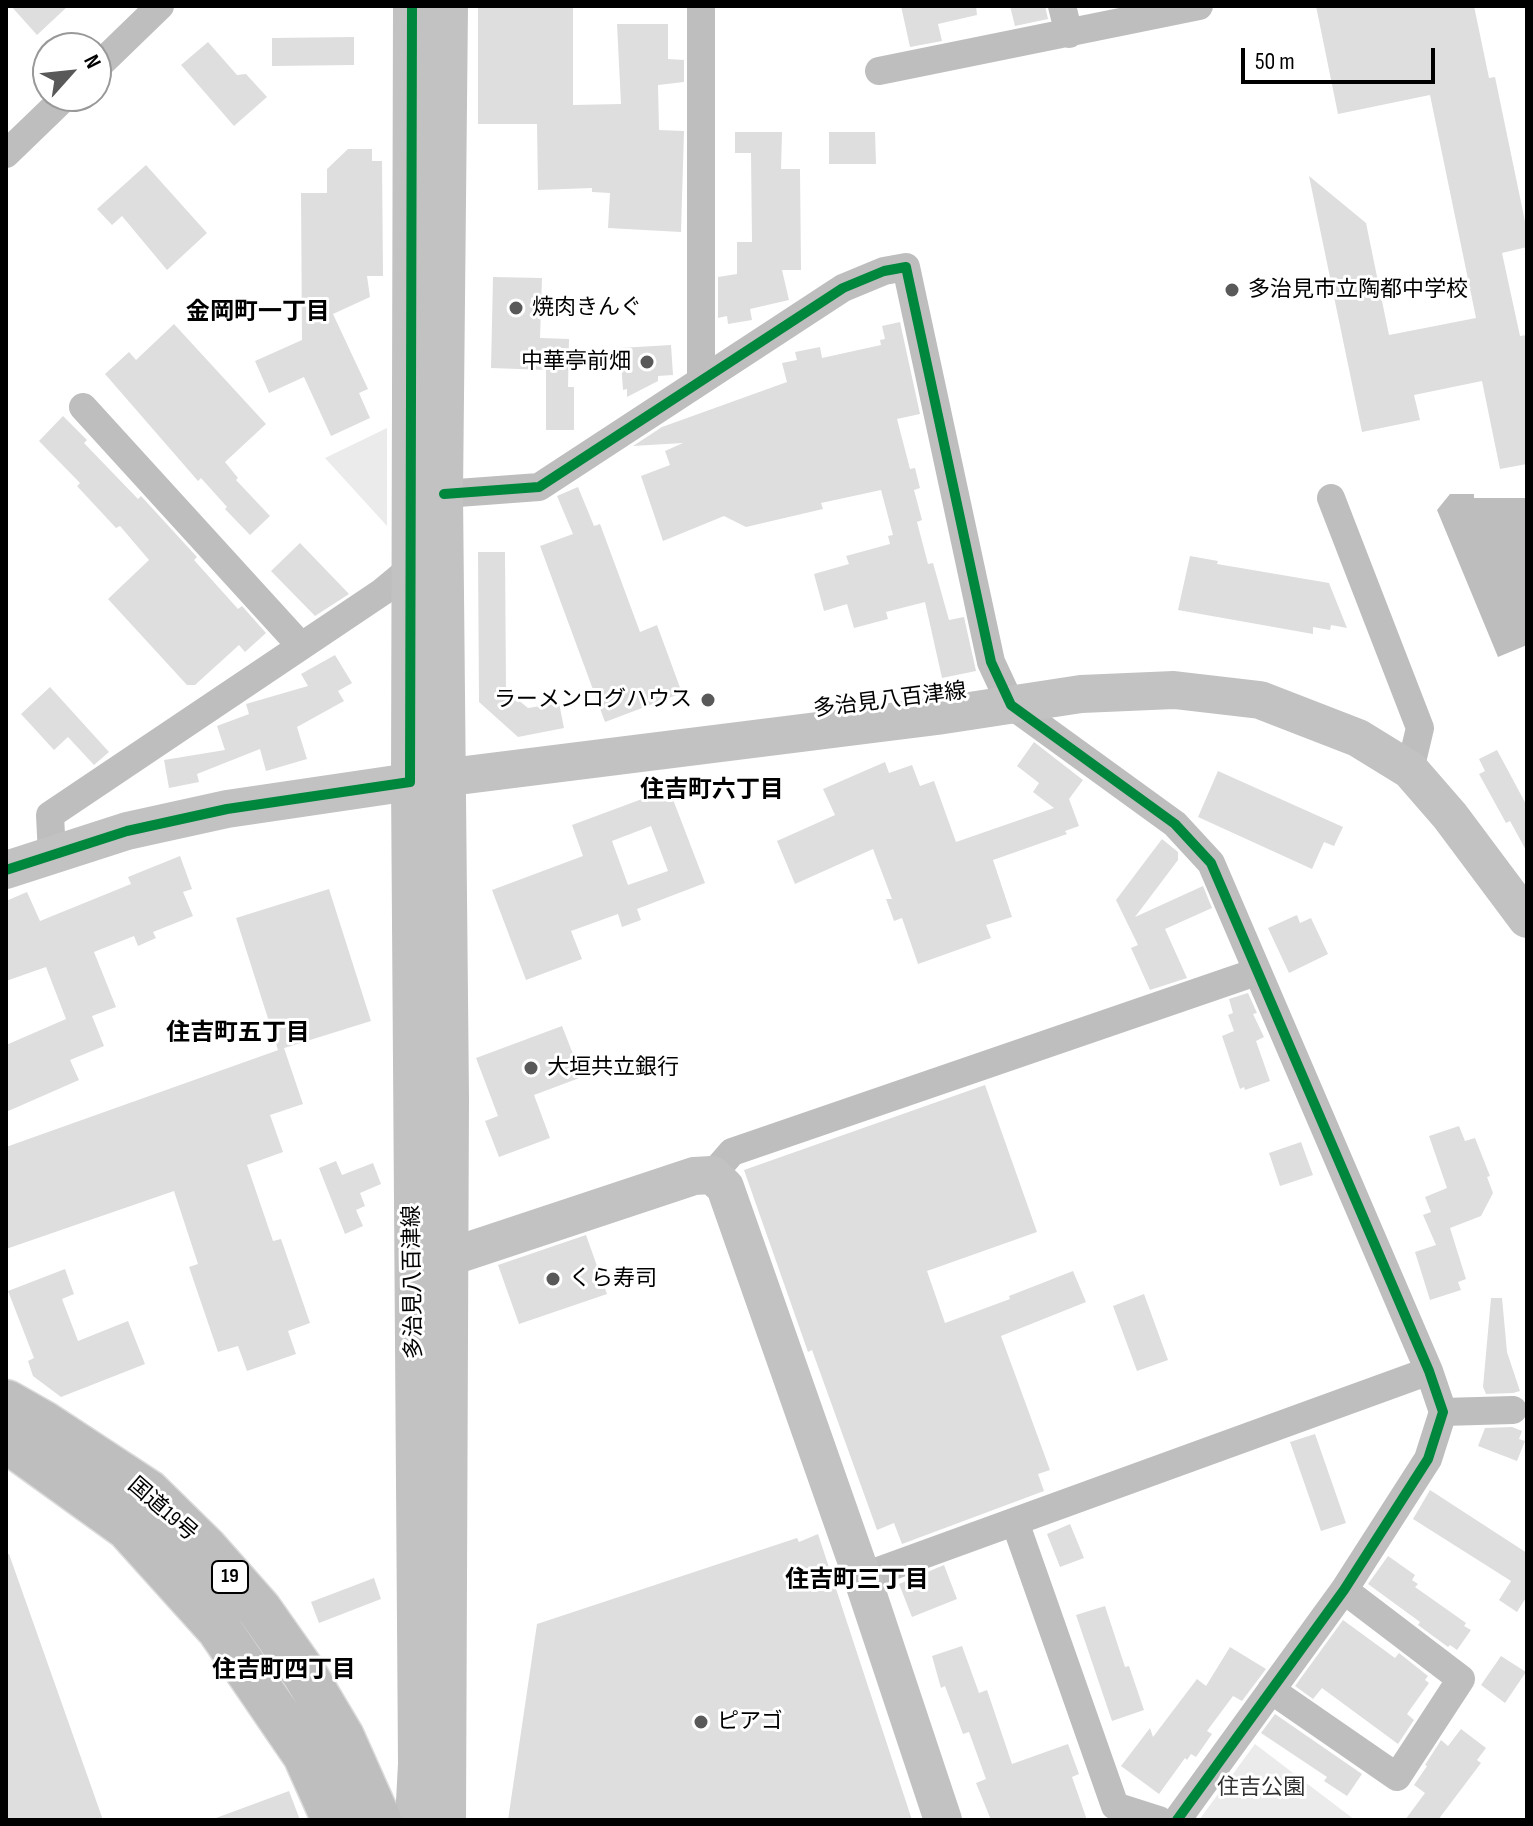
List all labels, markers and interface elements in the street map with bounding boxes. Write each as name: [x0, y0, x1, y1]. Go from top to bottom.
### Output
north arrow: [32, 32, 112, 112]
scale bar: [1245, 32, 1439, 82]
text: 50 m: [1255, 47, 1295, 76]
text: N: [77, 50, 107, 73]
place label: 多治見市立陶都中学校: [1248, 277, 1468, 303]
marker: 多治見市立陶都中学校: [1223, 281, 1241, 299]
place label: 焼肉きんぐ: [532, 295, 642, 321]
district label: 金岡町一丁目: [186, 299, 330, 327]
marker: 焼肉きんぐ: [507, 299, 525, 317]
place label: 中華亭前畑: [521, 349, 631, 375]
marker: 中華亭前畑: [638, 353, 656, 371]
street label: 多治見八百津線: [812, 679, 968, 723]
place label: ラーメンログハウス: [494, 687, 692, 713]
marker: ラーメンログハウス: [699, 691, 717, 709]
district label: 住吉町六丁目: [640, 777, 784, 805]
district label: 住吉町五丁目: [166, 1020, 310, 1048]
place label: 大垣共立銀行: [547, 1055, 679, 1081]
marker: 大垣共立銀行: [522, 1059, 540, 1077]
street label: 多治見八百津線: [399, 1205, 429, 1359]
place label: くら寿司: [569, 1266, 657, 1292]
marker: くら寿司: [544, 1270, 562, 1288]
street label: 国道19号: [122, 1473, 202, 1547]
road number: 19: [212, 1561, 248, 1593]
district label: 住吉町三丁目: [785, 1567, 929, 1595]
district label: 住吉町四丁目: [212, 1657, 356, 1685]
place label: ピアゴ: [717, 1709, 783, 1735]
marker: ピアゴ: [692, 1713, 710, 1731]
park label: 住吉公園: [1217, 1775, 1305, 1801]

